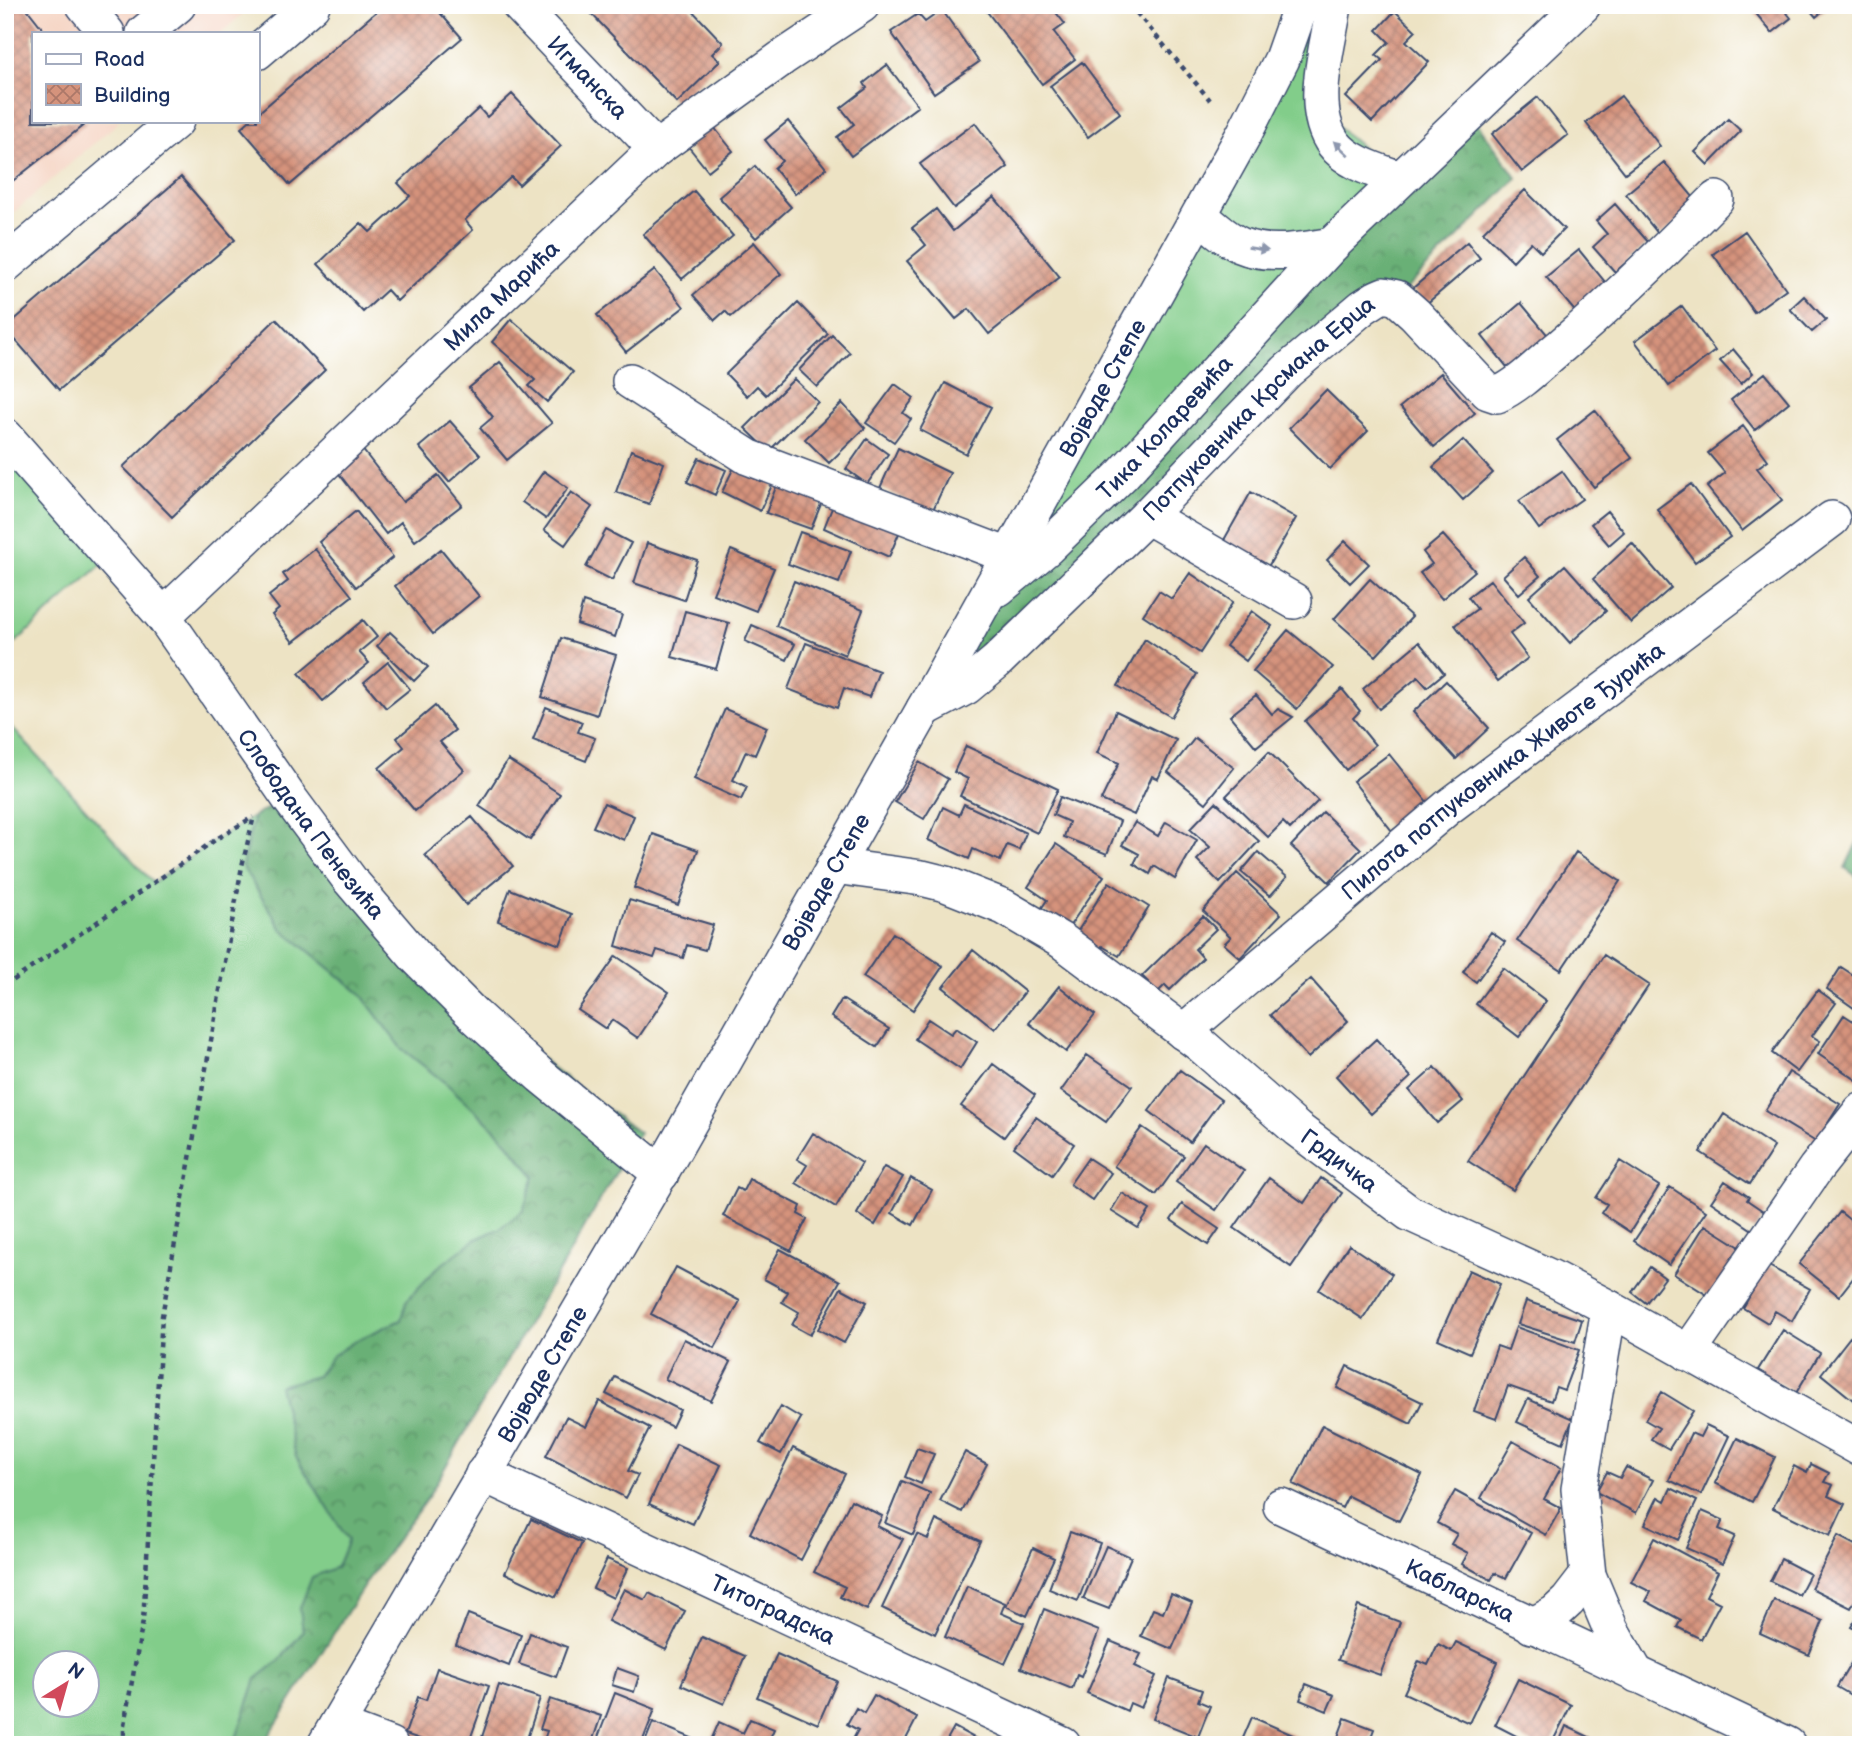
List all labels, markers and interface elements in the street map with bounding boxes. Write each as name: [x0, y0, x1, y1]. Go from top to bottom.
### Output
street label: Игманска: [541, 31, 634, 126]
legend: [32, 32, 259, 122]
text: Road: [94, 47, 145, 72]
text: Building: [94, 83, 170, 108]
one-way arrow: [1332, 140, 1349, 157]
street label: Мила Марића: [438, 235, 566, 358]
one-way arrow: [1247, 243, 1269, 254]
street label: Потпуковника Крсмана Ерца: [1137, 290, 1381, 527]
street label: Војводе Степе: [1054, 314, 1153, 462]
street label: Тика Коларевића: [1092, 350, 1239, 506]
street label: Пилота потпуковника Животе Ђурића: [1336, 636, 1671, 907]
street label: Слободана Пенезића: [231, 724, 391, 926]
street label: Војводе Степе: [777, 808, 877, 956]
street label: Грдичка: [1294, 1123, 1383, 1200]
street label: Војводе Степе: [493, 1301, 594, 1448]
street label: Кабларска: [1401, 1554, 1519, 1629]
street label: Титоградска: [706, 1569, 840, 1652]
north arrow: [32, 1648, 102, 1718]
text: N: [63, 1658, 88, 1685]

